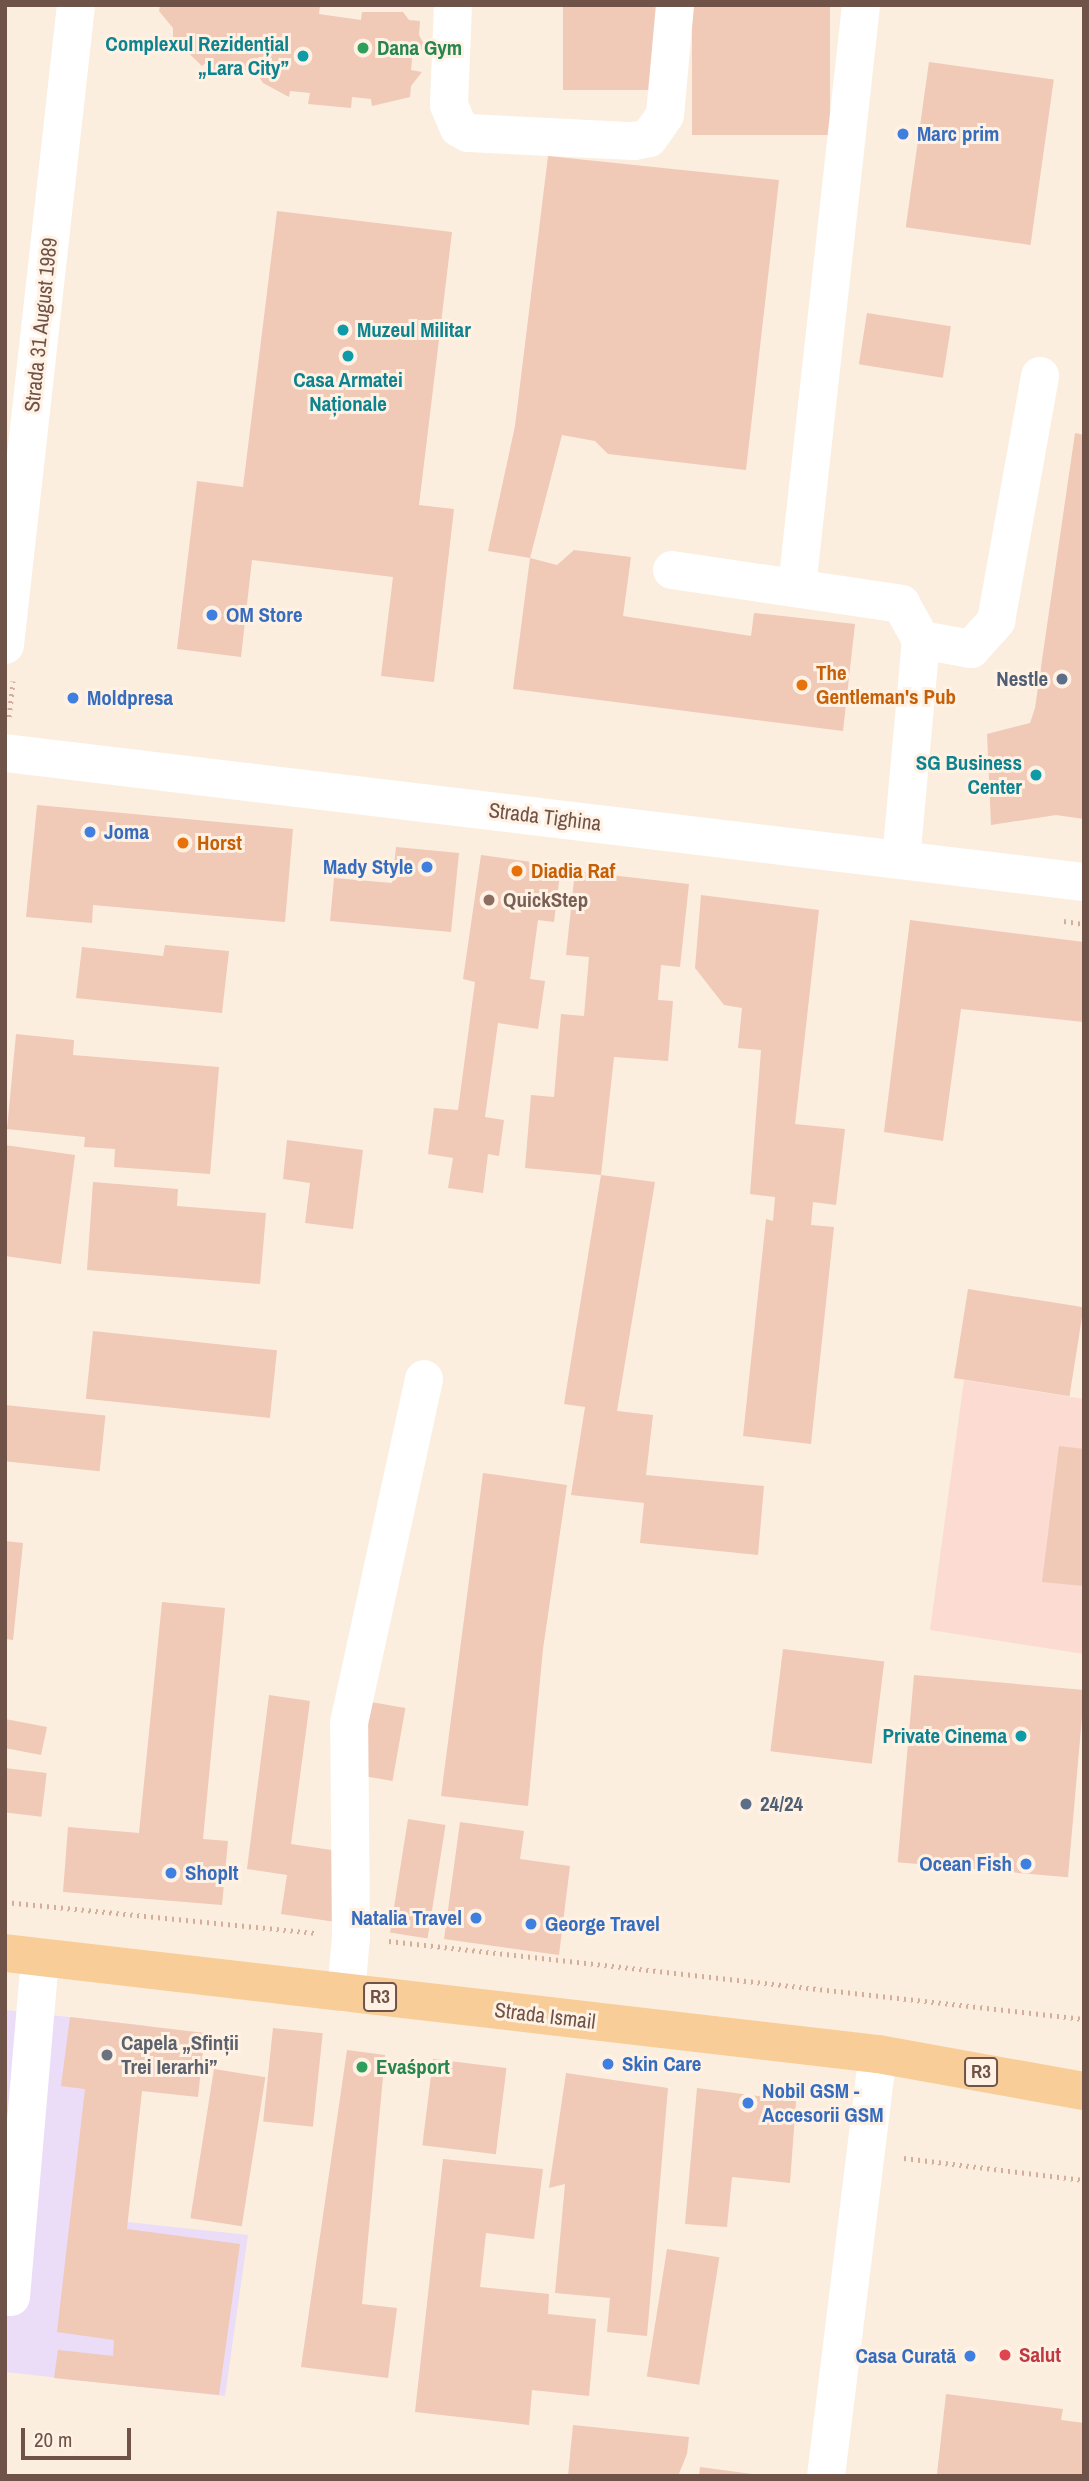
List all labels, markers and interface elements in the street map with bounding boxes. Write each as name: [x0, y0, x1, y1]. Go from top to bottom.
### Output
place label: Complexul Rezidențial „Lara City”: [105, 31, 289, 81]
place label: Dana Gym: [377, 35, 462, 61]
marker: Dana Gym: [355, 40, 371, 56]
marker: Complexul Rezidențial „Lara City”: [295, 48, 311, 64]
place label: Marc prim: [917, 121, 999, 147]
marker: Marc prim: [895, 126, 911, 142]
street label: Strada 31 August 1989: [19, 236, 63, 414]
place label: Muzeul Militar: [357, 317, 471, 343]
marker: Muzeul Militar: [335, 322, 351, 338]
marker: Casa Armatei Naționale: [340, 348, 356, 364]
place label: Casa Armatei Naționale: [293, 367, 403, 417]
place label: OM Store: [226, 602, 303, 628]
marker: OM Store: [204, 607, 220, 623]
place label: The Gentleman's Pub: [816, 660, 956, 710]
place label: Nestle: [996, 666, 1048, 692]
marker: Nestle: [1054, 671, 1070, 687]
marker: The Gentleman's Pub: [794, 677, 810, 693]
place label: Moldpresa: [87, 685, 173, 711]
marker: Moldpresa: [65, 690, 81, 706]
place label: SG Business Center: [916, 750, 1022, 800]
marker: SG Business Center: [1028, 767, 1044, 783]
street label: Strada Tighina: [487, 798, 603, 836]
place label: Joma: [104, 819, 149, 845]
marker: Joma: [82, 824, 98, 840]
place label: Horst: [197, 830, 242, 856]
marker: Horst: [175, 835, 191, 851]
place label: Mady Style: [323, 854, 413, 880]
place label: Diadia Raf: [531, 858, 615, 884]
marker: Mady Style: [419, 859, 435, 875]
marker: Diadia Raf: [509, 863, 525, 879]
place label: QuickStep: [503, 887, 588, 913]
marker: QuickStep: [481, 892, 497, 908]
place label: Private Cinema: [883, 1723, 1007, 1749]
marker: Private Cinema: [1013, 1728, 1029, 1744]
place label: 24/24: [760, 1791, 803, 1817]
marker: 24/24: [738, 1796, 754, 1812]
place label: Ocean Fish: [919, 1851, 1012, 1877]
marker: Ocean Fish: [1018, 1856, 1034, 1872]
place label: ShopIt: [185, 1860, 239, 1886]
marker: ShopIt: [163, 1865, 179, 1881]
place label: Natalia Travel: [351, 1905, 462, 1931]
marker: Natalia Travel: [468, 1910, 484, 1926]
place label: George Travel: [545, 1911, 660, 1937]
marker: George Travel: [523, 1916, 539, 1932]
road number: R3: [362, 1982, 398, 2012]
street label: Strada Ismail: [493, 1997, 597, 2035]
place label: Capela „Sfinții Trei Ierarhi”: [121, 2030, 239, 2080]
marker: Capela „Sfinții Trei Ierarhi”: [99, 2047, 115, 2063]
place label: Skin Care: [622, 2051, 701, 2077]
place label: Evaśport: [376, 2054, 450, 2080]
marker: Skin Care: [600, 2056, 616, 2072]
road number: R3: [964, 2056, 998, 2088]
marker: Evaśport: [354, 2059, 370, 2075]
place label: Nobil GSM - Accesorii GSM: [762, 2078, 884, 2128]
marker: Nobil GSM - Accesorii GSM: [740, 2095, 756, 2111]
place label: Salut: [1019, 2342, 1061, 2368]
place label: Casa Curată: [856, 2343, 956, 2369]
marker: Salut: [997, 2347, 1013, 2363]
marker: Casa Curată: [962, 2348, 978, 2364]
scale bar: [24, 2414, 135, 2458]
text: 20 m: [34, 2425, 72, 2454]

